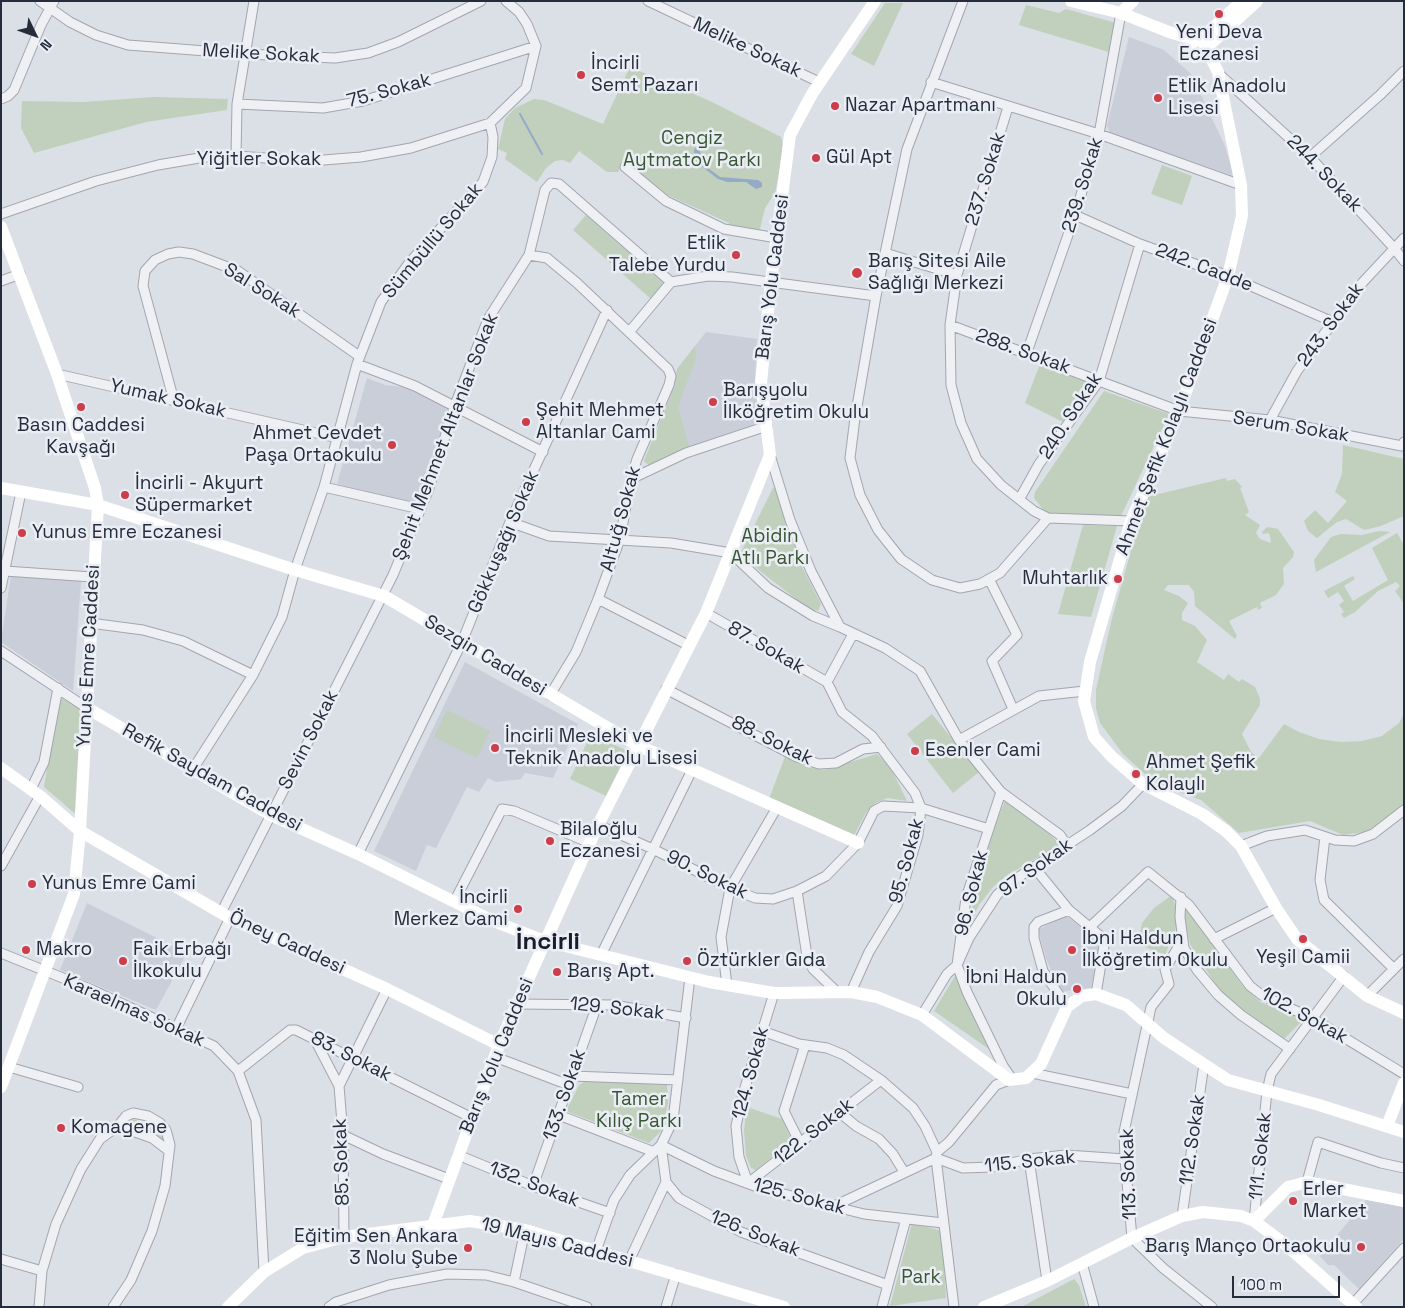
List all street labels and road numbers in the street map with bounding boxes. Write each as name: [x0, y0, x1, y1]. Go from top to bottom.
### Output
street label: Melike Sokak: [689, 13, 805, 83]
street label: Melike Sokak: [202, 40, 320, 68]
street label: 75. Sokak: [344, 69, 434, 113]
street label: 237. Sokak: [961, 129, 1011, 229]
street label: 244. Sokak: [1281, 131, 1367, 217]
street label: 239. Sokak: [1058, 135, 1108, 235]
street label: Yiğitler Sokak: [197, 149, 321, 171]
street label: Sümbüllü Sokak: [378, 179, 488, 303]
street label: Barış Yolu Caddesi: [752, 193, 794, 361]
street label: 242. Cadde: [1152, 239, 1256, 297]
street label: Sal Sokak: [219, 258, 305, 324]
street label: 243. Sokak: [1293, 278, 1369, 372]
street label: Şehit Mehmet Altanlar Sokak: [388, 310, 504, 564]
street label: Ahmet Şefik Kolaylı Caddesi: [1111, 315, 1223, 559]
street label: 288. Sokak: [972, 324, 1074, 380]
street label: 240. Sokak: [1035, 368, 1107, 464]
street label: Yumak Sokak: [108, 375, 228, 423]
street label: Serum Sokak: [1231, 407, 1351, 447]
street label: Altuğ Sokak: [596, 464, 646, 574]
street label: Gökkuşağı Sokak: [464, 467, 544, 617]
street label: Yunus Emre Caddesi: [73, 564, 105, 748]
street label: Sezgin Caddesi: [420, 611, 550, 701]
street label: 87. Sokak: [723, 617, 809, 679]
street label: Sevin Sokak: [274, 686, 344, 794]
street label: 88. Sokak: [727, 711, 817, 771]
street label: Refik Saydam Caddesi: [118, 719, 306, 837]
street label: 95. Sokak: [885, 816, 929, 906]
street label: 97. Sokak: [995, 834, 1077, 902]
street label: 90. Sokak: [663, 846, 751, 904]
street label: 96. Sokak: [950, 848, 994, 938]
street label: Öney Caddesi: [225, 906, 349, 980]
street label: Karaelmas Sokak: [60, 970, 208, 1052]
street label: Barış Yolu Caddesi: [455, 975, 539, 1137]
street label: 102. Sokak: [1257, 983, 1351, 1049]
street label: 129. Sokak: [569, 993, 665, 1025]
street label: 124. Sokak: [728, 1024, 774, 1122]
street label: 83. Sokak: [307, 1027, 395, 1087]
street label: 133. Sokak: [539, 1046, 591, 1144]
street label: 112. Sokak: [1175, 1093, 1211, 1187]
street label: 122. Sokak: [770, 1094, 858, 1170]
street label: 111. Sokak: [1245, 1111, 1277, 1201]
street label: 85. Sokak: [329, 1118, 355, 1206]
street label: 113. Sokak: [1116, 1128, 1142, 1220]
street label: 115. Sokak: [983, 1146, 1077, 1178]
street label: 132. Sokak: [486, 1157, 582, 1213]
street label: 125. Sokak: [750, 1174, 848, 1220]
street label: 126. Sokak: [707, 1206, 803, 1262]
street label: 19 Mayıs Caddesi: [479, 1213, 635, 1273]

